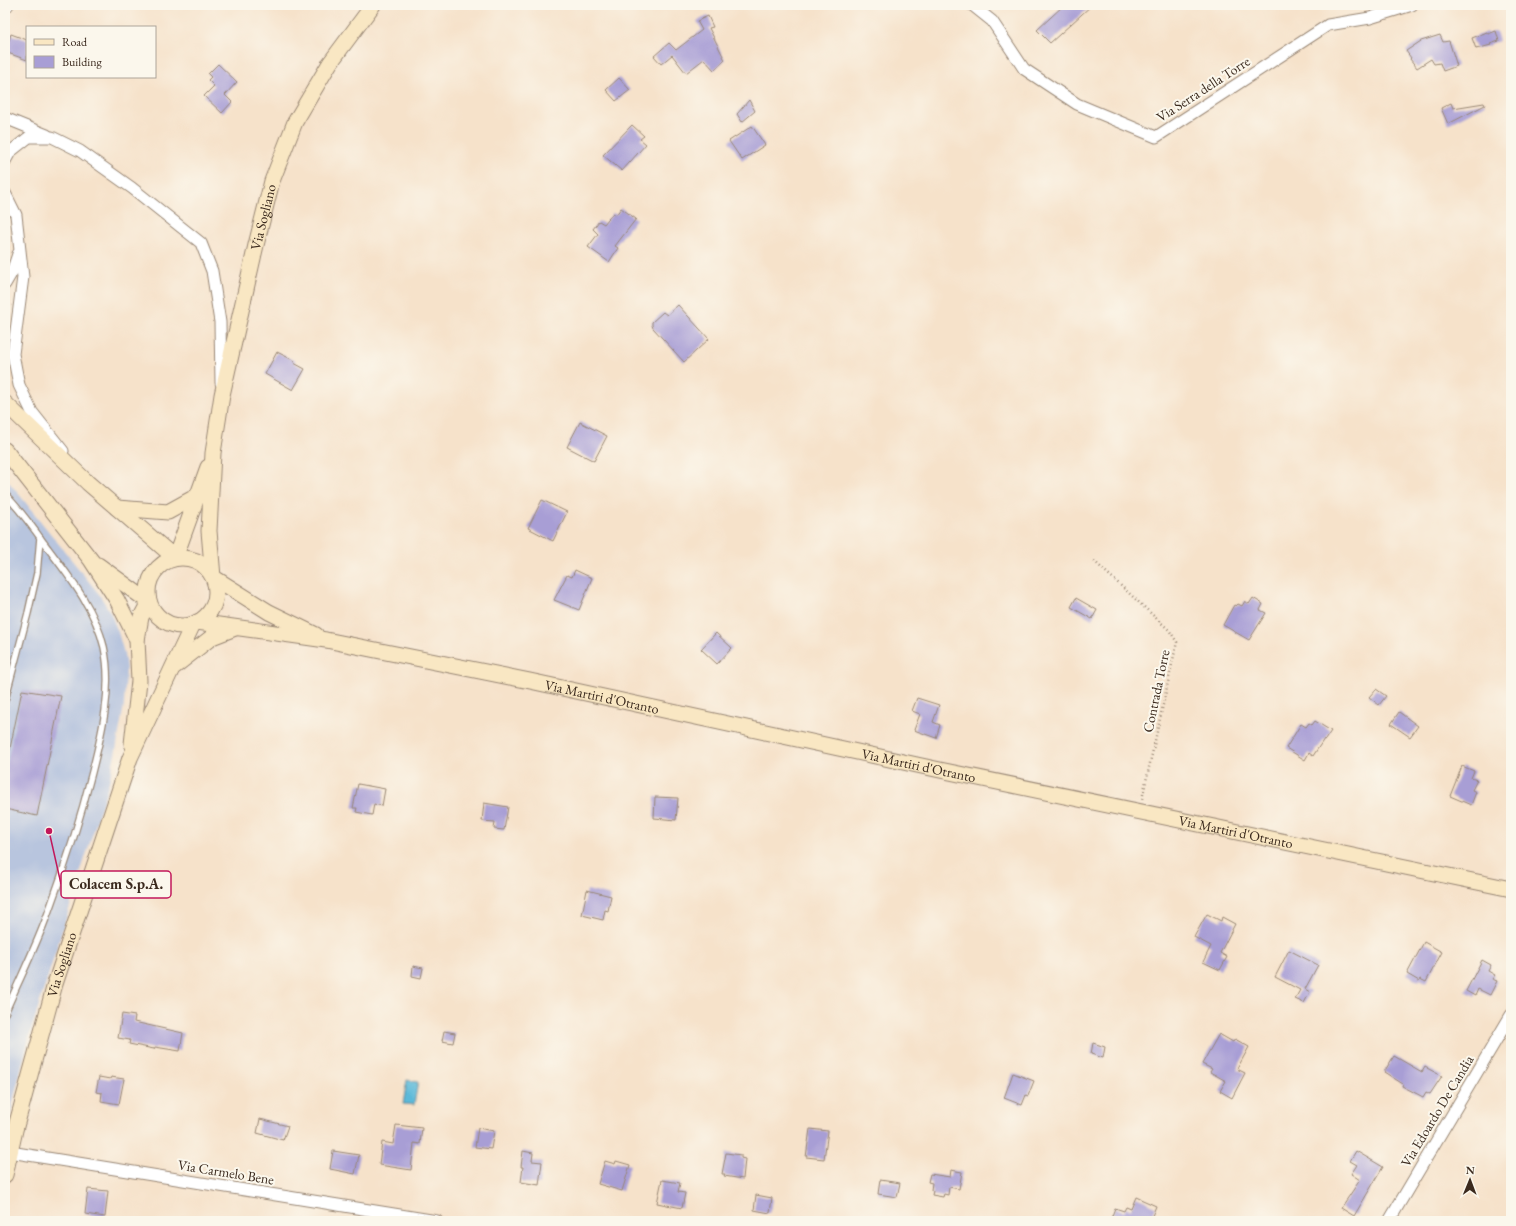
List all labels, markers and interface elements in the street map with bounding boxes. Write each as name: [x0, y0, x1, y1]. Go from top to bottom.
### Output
legend: [26, 26, 156, 78]
text: Road: [62, 34, 88, 50]
street label: Via Serra della Torre: [1153, 52, 1254, 126]
text: Building: [62, 54, 103, 70]
street label: Via Sogliano: [246, 182, 280, 252]
street label: Contrada Torre: [1138, 648, 1174, 734]
street label: Via Martiri d'Otranto: [543, 675, 661, 718]
street label: Via Martiri d'Otranto: [860, 744, 977, 786]
street label: Via Martiri d'Otranto: [1177, 811, 1295, 852]
callout: Colacem S.p.A.: [61, 871, 171, 898]
text: Colacem S.p.A.: [69, 874, 163, 893]
street label: Via Sogliano: [43, 930, 81, 999]
street label: Via Edoardo De Candia: [1397, 1052, 1478, 1170]
street label: Via Carmelo Bene: [177, 1156, 276, 1189]
north arrow: [1450, 1160, 1490, 1200]
text: N: [1466, 1163, 1475, 1177]

